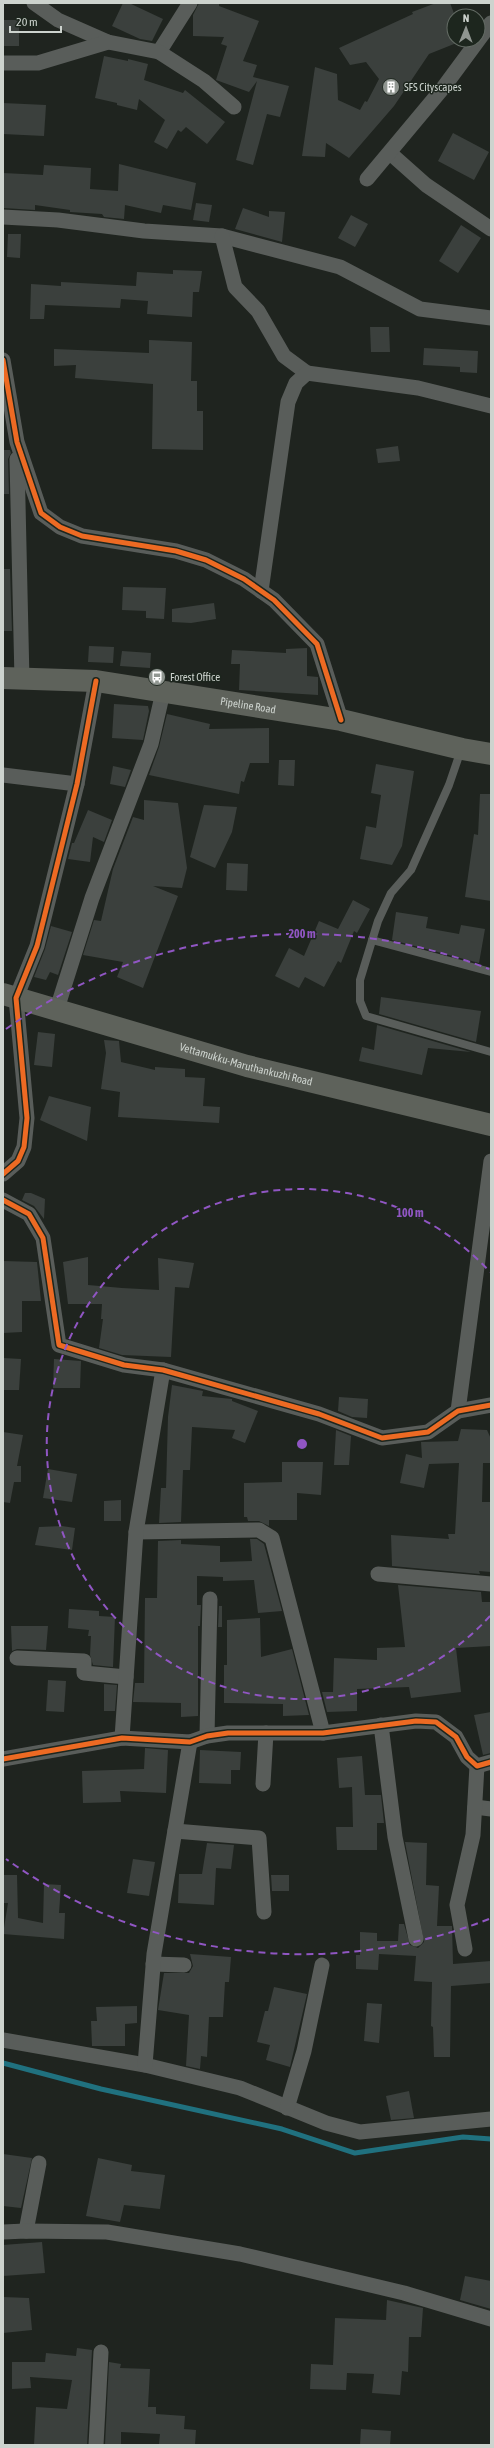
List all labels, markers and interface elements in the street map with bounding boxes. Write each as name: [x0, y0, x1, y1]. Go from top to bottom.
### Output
scale bar: [10, 8, 61, 34]
north arrow: [446, 8, 486, 48]
text: N: [463, 12, 470, 24]
text: 20 m: [16, 15, 38, 29]
building icon: SFS Cityscapes: [381, 77, 401, 97]
place label: SFS Cityscapes: [404, 81, 462, 93]
bus stop icon: Forest Office: [147, 667, 167, 687]
place label: Forest Office: [170, 671, 220, 683]
street label: Pipeline Road: [219, 695, 277, 716]
text: 200 m: [288, 927, 316, 941]
street label: Vettamukku-Maruthankuzhi Road: [178, 1040, 314, 1088]
text: 100 m: [396, 1206, 424, 1220]
centre of rings: [295, 1437, 309, 1451]

